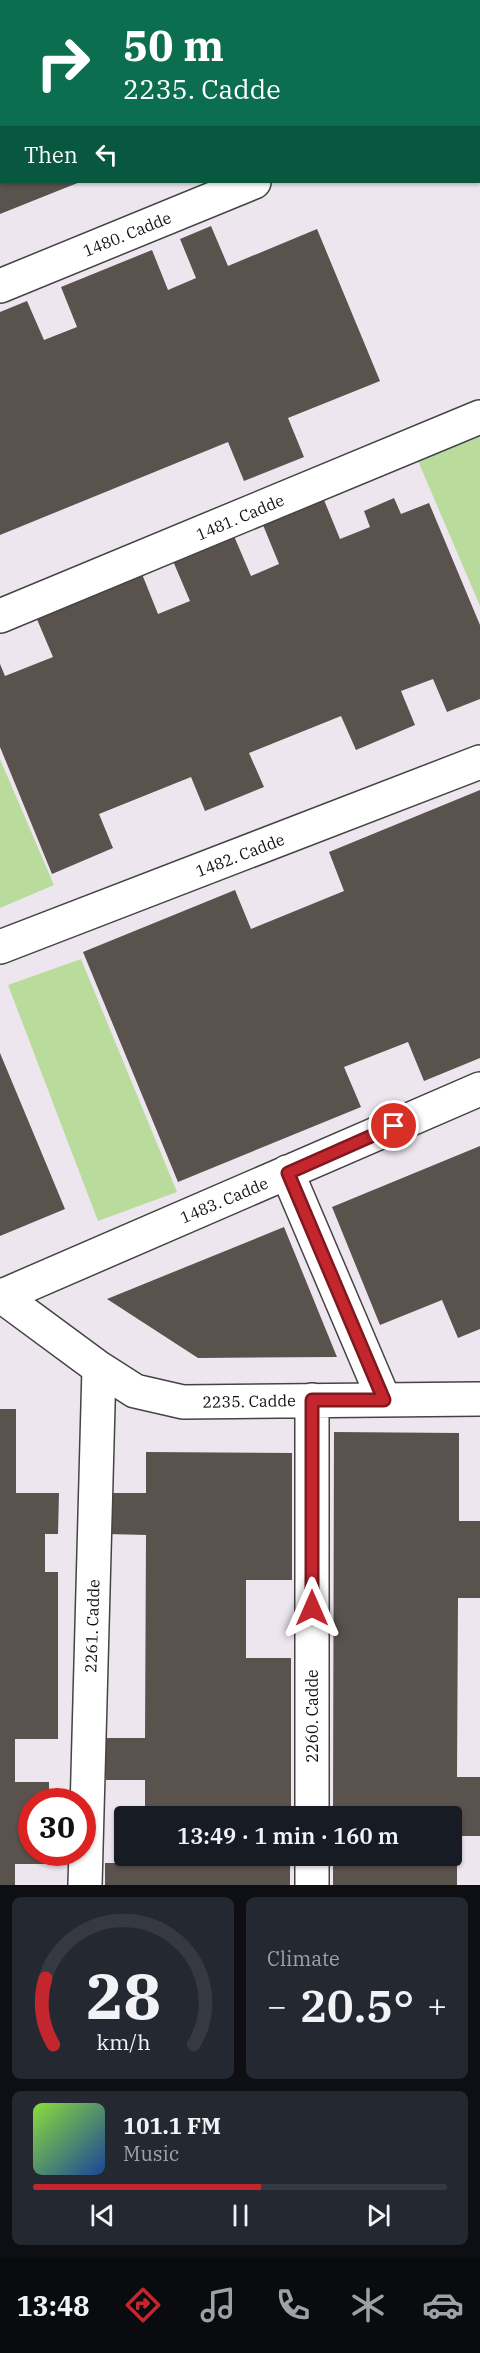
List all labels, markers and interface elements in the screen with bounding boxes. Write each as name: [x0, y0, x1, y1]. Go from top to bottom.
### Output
text: 50 m: [123, 18, 224, 73]
icon: right: [24, 24, 102, 102]
text: 2235. Cadde: [123, 71, 281, 106]
icon: left: [90, 138, 123, 171]
text: Then: [24, 140, 78, 169]
street label: 1480. Cadde: [80, 207, 174, 261]
street label: 1481. Cadde: [193, 490, 287, 544]
street label: 1482. Cadde: [193, 829, 287, 881]
pin: [368, 1100, 419, 1151]
icon: arrive: [377, 1109, 410, 1142]
street label: 1483. Cadde: [177, 1173, 271, 1227]
street label: 2235. Cadde: [202, 1390, 296, 1412]
position arrow: [280, 1576, 344, 1640]
street label: 2261. Cadde: [80, 1579, 104, 1673]
street label: 2260. Cadde: [302, 1669, 322, 1763]
speed limit sign: 30: [18, 1788, 96, 1866]
text: 13:49 · 1 min · 160 m: [177, 1821, 399, 1850]
text: Climate: [267, 1945, 340, 1972]
text: 28: [86, 1955, 160, 2036]
text: 20.5°: [300, 1976, 414, 2034]
text: −: [267, 1984, 287, 2027]
text: +: [427, 1984, 447, 2027]
text: km/h: [96, 2028, 150, 2056]
text: 101.1 FM: [123, 2111, 221, 2140]
text: Music: [123, 2140, 179, 2167]
icon: previous: [86, 2199, 119, 2232]
icon: pause: [224, 2199, 257, 2232]
icon: next: [362, 2199, 395, 2232]
icon: directions: [122, 2284, 164, 2326]
icon: music: [197, 2284, 239, 2326]
icon: phone: [272, 2284, 314, 2326]
icon: climate: [347, 2284, 389, 2326]
icon: car: [422, 2284, 464, 2326]
text: 13:48: [16, 2288, 89, 2323]

